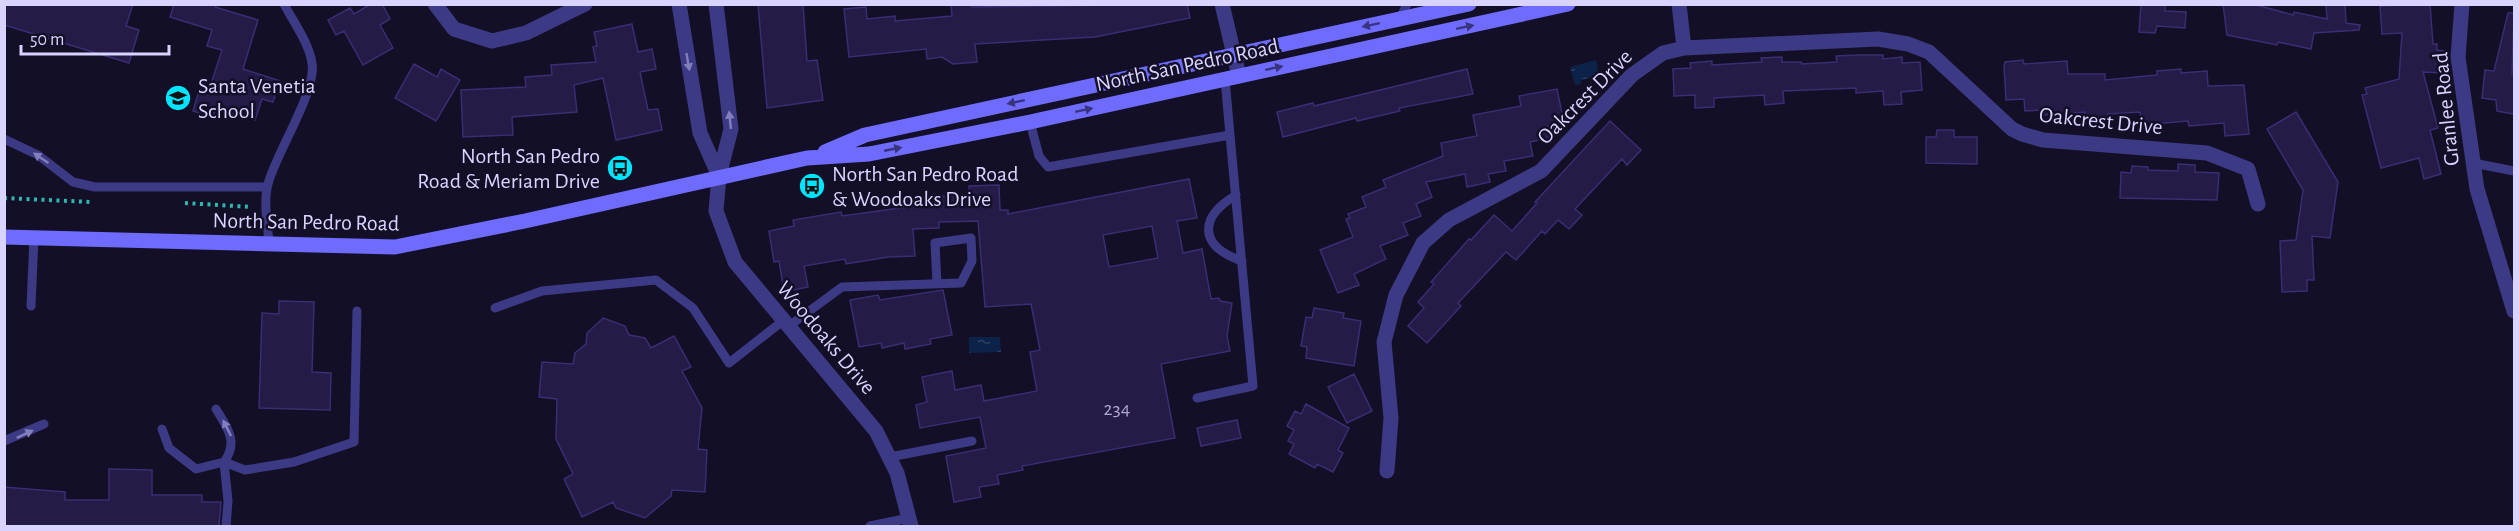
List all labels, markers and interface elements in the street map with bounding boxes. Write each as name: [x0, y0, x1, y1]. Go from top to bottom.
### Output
scale bar: [21, 18, 170, 56]
one-way arrow: [1361, 21, 1380, 30]
one-way arrow: [1455, 22, 1474, 31]
text: 50 m: [30, 31, 64, 49]
street label: North San Pedro Road: [1094, 35, 1281, 95]
street label: Oakcrest Drive: [1533, 45, 1636, 148]
street label: Granlee Road: [2429, 51, 2463, 167]
one-way arrow: [684, 53, 693, 72]
one-way arrow: [1265, 63, 1284, 72]
place label: Santa Venetia School: [198, 75, 316, 122]
school or university icon: Santa Venetia School: [163, 83, 193, 113]
one-way arrow: [1006, 98, 1025, 107]
one-way arrow: [1074, 104, 1093, 114]
street label: Oakcrest Drive: [2038, 104, 2164, 138]
one-way arrow: [725, 110, 735, 129]
one-way arrow: [883, 144, 902, 153]
place label: North San Pedro Road & Meriam Drive: [417, 145, 600, 192]
one-way arrow: [33, 152, 49, 164]
bus stop icon: North San Pedro Road & Meriam Drive: [605, 153, 635, 183]
place label: North San Pedro Road & Woodoaks Drive: [832, 163, 1019, 210]
bus stop icon: North San Pedro Road & Woodoaks Drive: [797, 171, 827, 201]
street label: North San Pedro Road: [213, 209, 399, 235]
street label: Woodoaks Drive: [773, 277, 880, 398]
house number: 234: [1104, 399, 1130, 419]
one-way arrow: [222, 419, 232, 437]
one-way arrow: [16, 429, 33, 438]

